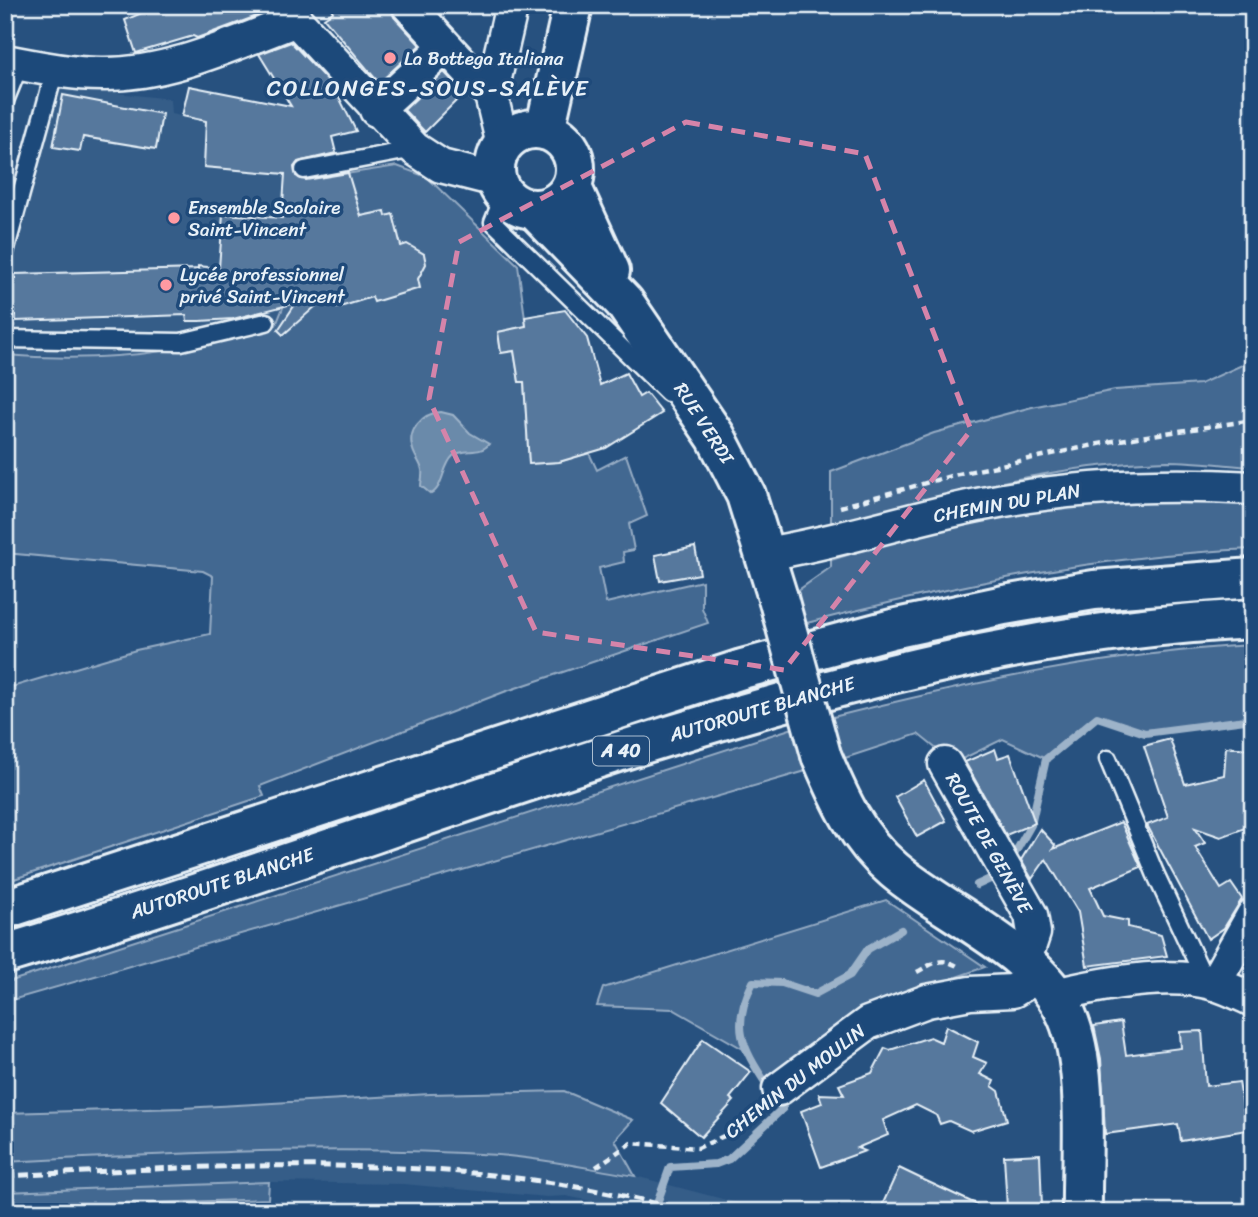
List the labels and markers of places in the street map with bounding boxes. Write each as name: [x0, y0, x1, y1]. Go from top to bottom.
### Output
place label: La Bottega Italiana: [404, 42, 564, 75]
marker: La Bottega Italiana: [382, 50, 398, 66]
place label: Ensemble Scolaire Saint-Vincent: [188, 191, 340, 246]
marker: Ensemble Scolaire Saint-Vincent: [166, 210, 182, 226]
place label: Lycée professionnel privé Saint-Vincent: [179, 258, 346, 313]
marker: Lycée professionnel privé Saint-Vincent: [158, 277, 174, 293]

